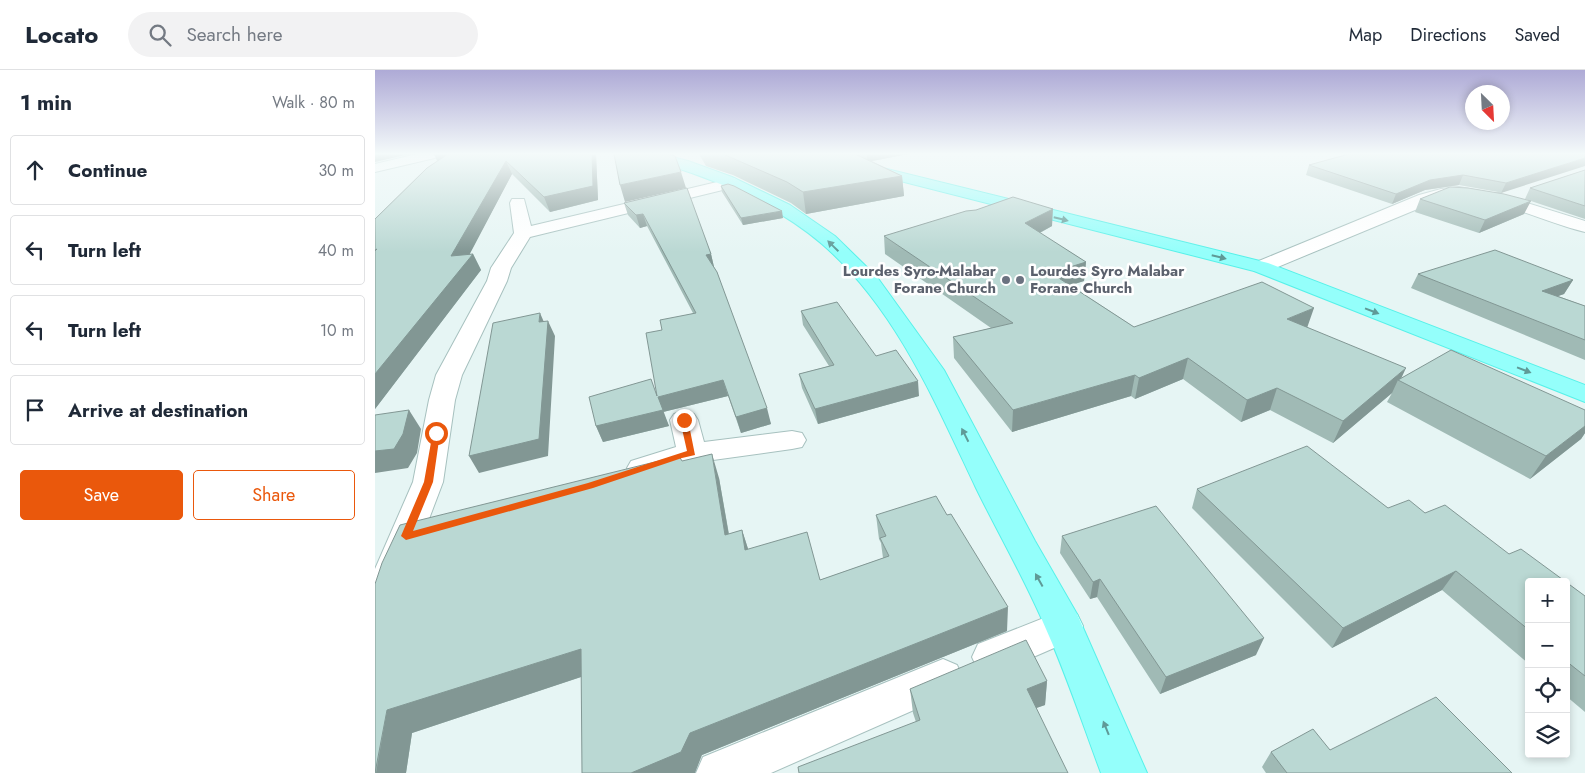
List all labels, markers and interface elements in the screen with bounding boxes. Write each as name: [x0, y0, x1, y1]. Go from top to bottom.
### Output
search box: [128, 12, 478, 57]
text: Locato: [25, 17, 98, 52]
icon: search: [146, 21, 174, 49]
text: Search here: [186, 21, 283, 48]
text: Map: [1349, 22, 1382, 48]
text: Directions: [1410, 22, 1486, 48]
text: Saved: [1514, 22, 1560, 48]
north arrow: [1465, 85, 1510, 130]
text: 1 min: [20, 88, 72, 118]
text: Walk · 80 m: [272, 91, 355, 114]
icon: ahead: [21, 156, 49, 184]
text: Continue: [68, 157, 147, 184]
text: 30 m: [318, 159, 354, 182]
one-way arrow: [1054, 215, 1069, 223]
icon: left: [21, 236, 49, 264]
text: Turn left: [68, 237, 141, 264]
text: 40 m: [318, 239, 354, 262]
one-way arrow: [828, 240, 840, 252]
one-way arrow: [1212, 253, 1227, 261]
place label: Lourdes Syro-Malabar Forane Church: [843, 260, 997, 299]
place label: Lourdes Syro Malabar Forane Church: [1030, 260, 1185, 299]
marker: Lourdes Syro-Malabar Forane Church: [1000, 274, 1012, 286]
marker: Lourdes Syro Malabar Forane Church: [1014, 274, 1026, 286]
one-way arrow: [1365, 307, 1380, 315]
icon: left: [21, 316, 49, 344]
text: Turn left: [68, 317, 141, 344]
text: 10 m: [320, 319, 354, 342]
one-way arrow: [1517, 366, 1532, 374]
icon: arrive: [21, 396, 49, 424]
text: Arrive at destination: [68, 397, 248, 424]
route end: [673, 409, 696, 432]
route start: [425, 422, 448, 445]
one-way arrow: [961, 428, 969, 443]
button: Save: [20, 470, 183, 520]
button: Share: [193, 470, 355, 520]
one-way arrow: [1035, 573, 1043, 587]
map controls: [1525, 578, 1570, 758]
button: +: [1525, 578, 1570, 623]
button: −: [1525, 623, 1570, 668]
button: locate: [1525, 668, 1570, 713]
button: layers: [1525, 713, 1570, 758]
one-way arrow: [1102, 720, 1110, 735]

